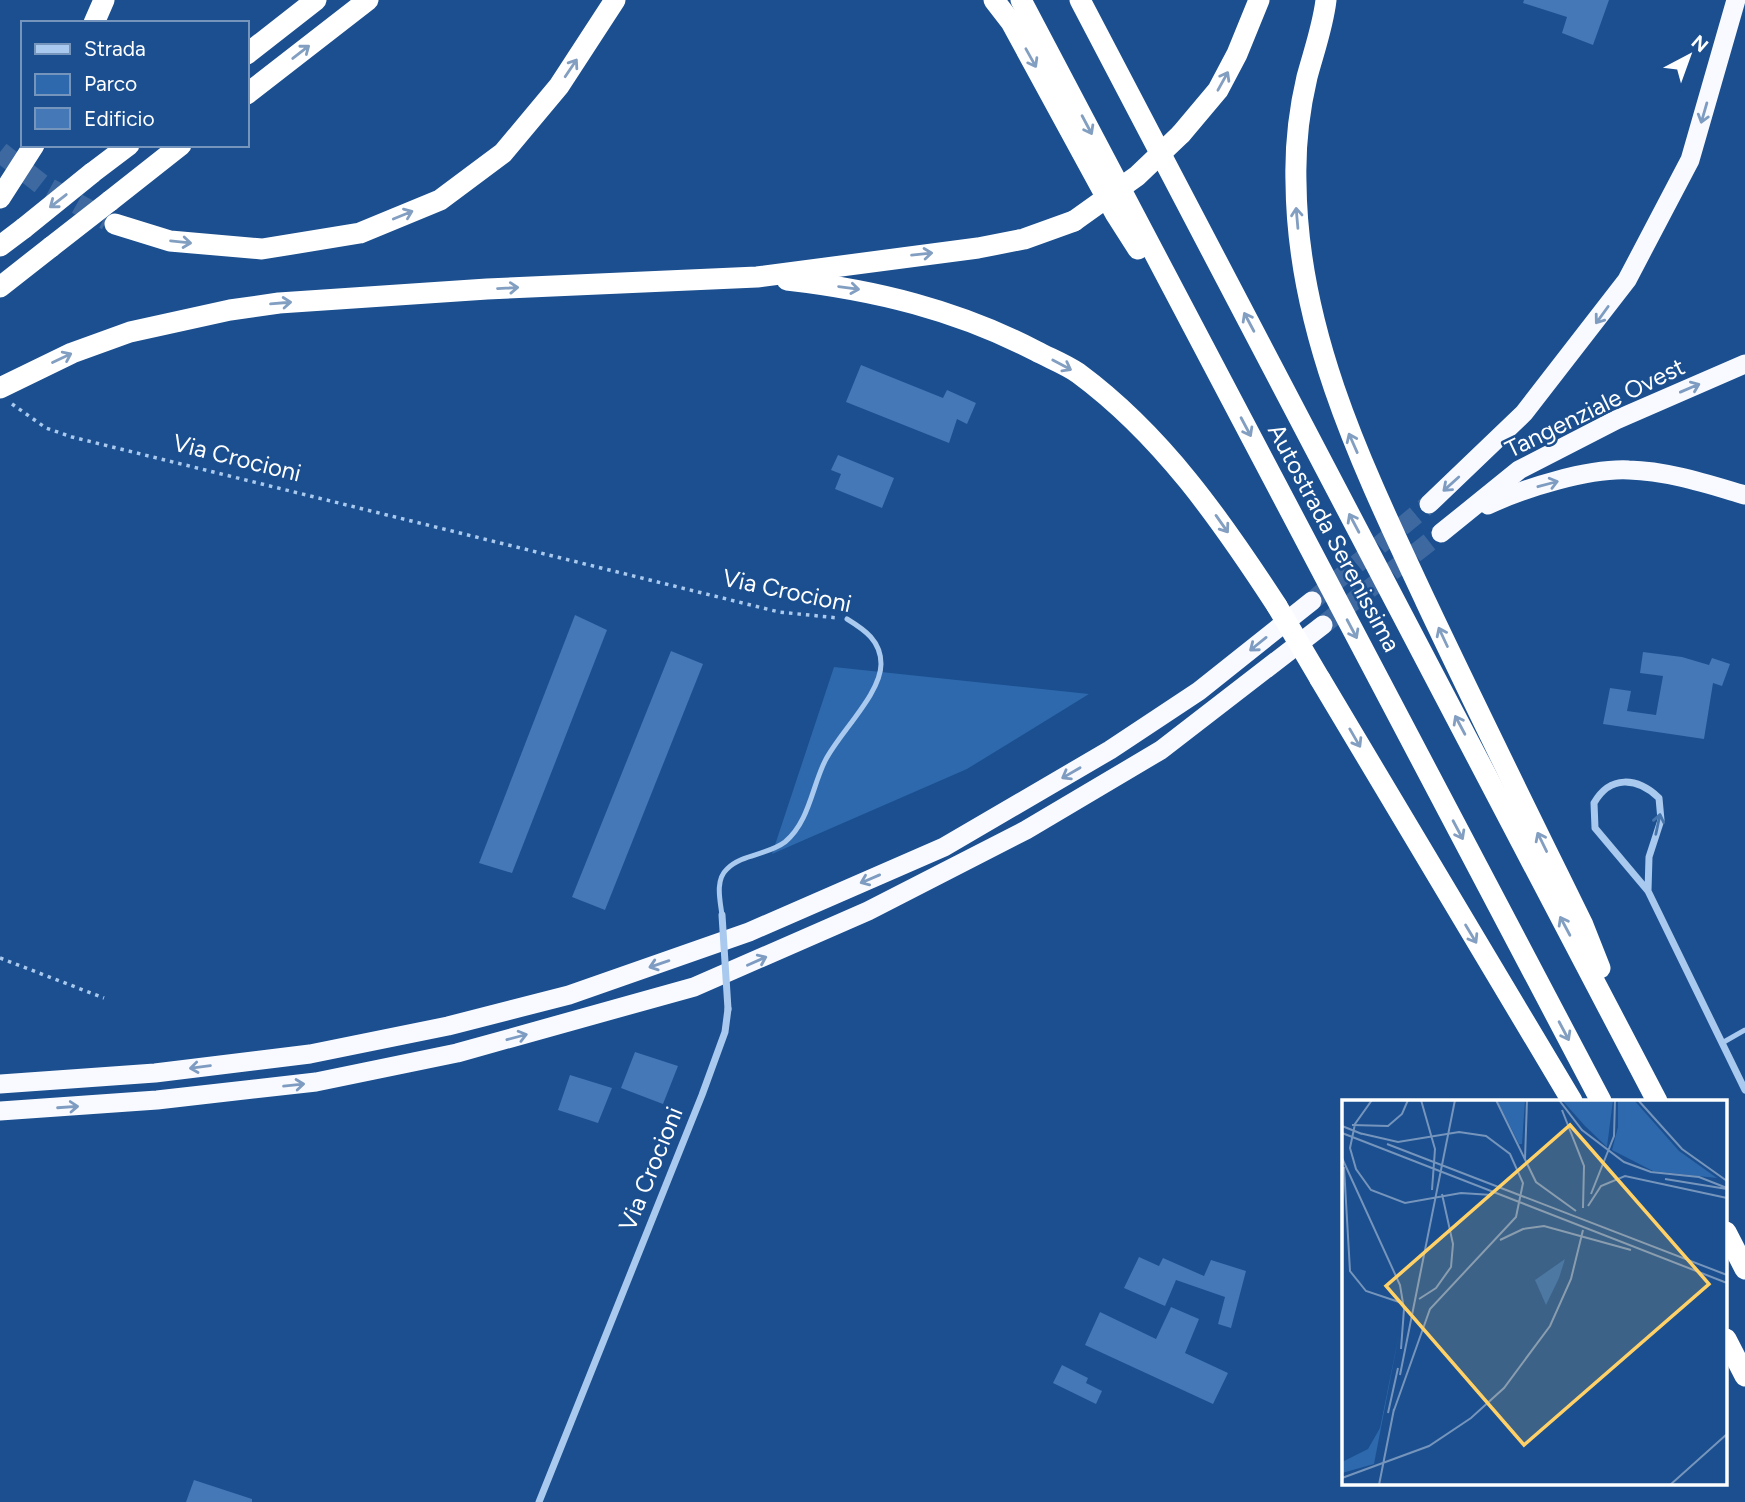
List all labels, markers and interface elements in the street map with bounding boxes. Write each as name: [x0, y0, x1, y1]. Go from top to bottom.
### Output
legend: [21, 21, 248, 147]
north arrow: [1654, 21, 1724, 91]
text: N: [1687, 30, 1713, 57]
text: Strada: [84, 36, 146, 61]
one-way arrow: [291, 45, 309, 60]
one-way arrow: [1024, 47, 1038, 67]
one-way arrow: [564, 59, 578, 78]
text: Parco: [84, 71, 137, 96]
one-way arrow: [1216, 71, 1230, 91]
one-way arrow: [1696, 102, 1709, 124]
text: Edificio: [84, 106, 155, 131]
one-way arrow: [1080, 115, 1094, 135]
one-way arrow: [49, 193, 67, 208]
one-way arrow: [1290, 207, 1303, 230]
one-way arrow: [392, 208, 414, 221]
one-way arrow: [169, 236, 192, 249]
one-way arrow: [910, 247, 933, 260]
one-way arrow: [837, 281, 860, 294]
one-way arrow: [497, 282, 520, 295]
one-way arrow: [270, 297, 292, 310]
one-way arrow: [1595, 305, 1609, 324]
one-way arrow: [1241, 312, 1255, 332]
one-way arrow: [51, 351, 72, 364]
street label: Tangenziale Ovest: [1500, 352, 1689, 464]
one-way arrow: [1051, 358, 1072, 372]
one-way arrow: [1679, 381, 1700, 394]
one-way arrow: [1239, 417, 1253, 437]
street label: Autostrada Serenissima: [1262, 419, 1407, 657]
street label: Via Crocioni: [170, 428, 304, 487]
one-way arrow: [1346, 433, 1359, 454]
one-way arrow: [1442, 476, 1460, 492]
one-way arrow: [1536, 477, 1558, 490]
one-way arrow: [1347, 513, 1361, 534]
one-way arrow: [1215, 514, 1229, 533]
street label: Via Crocioni: [720, 563, 854, 618]
one-way arrow: [1346, 618, 1359, 639]
one-way arrow: [1436, 627, 1449, 648]
one-way arrow: [1250, 636, 1268, 652]
one-way arrow: [1452, 715, 1466, 736]
one-way arrow: [1348, 728, 1362, 748]
one-way arrow: [1062, 766, 1082, 780]
one-way arrow: [1652, 813, 1666, 836]
one-way arrow: [1452, 819, 1465, 840]
one-way arrow: [1535, 832, 1549, 853]
one-way arrow: [860, 873, 882, 886]
one-way arrow: [1558, 916, 1572, 937]
one-way arrow: [1463, 924, 1478, 943]
one-way arrow: [745, 954, 767, 967]
one-way arrow: [649, 959, 671, 971]
one-way arrow: [1557, 1021, 1571, 1041]
one-way arrow: [505, 1030, 528, 1043]
one-way arrow: [189, 1061, 212, 1074]
one-way arrow: [283, 1078, 305, 1091]
one-way arrow: [56, 1100, 79, 1113]
inset map: [1342, 1100, 1728, 1484]
street label: Via Crocioni: [613, 1103, 689, 1235]

